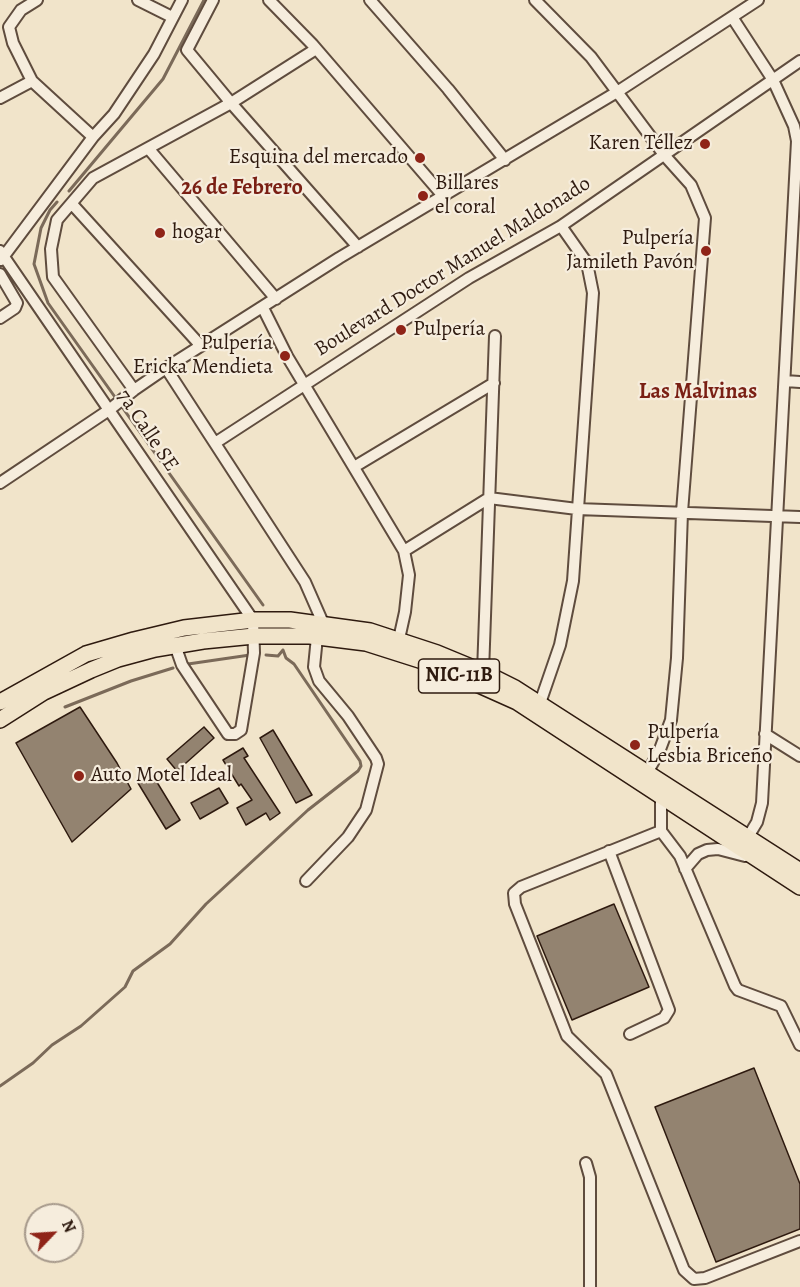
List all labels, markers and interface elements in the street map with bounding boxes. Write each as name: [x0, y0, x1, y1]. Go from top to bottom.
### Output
place label: Karen Téllez: [588, 131, 693, 157]
marker: Karen Téllez: [698, 137, 712, 151]
place label: Esquina del mercado: [229, 145, 408, 171]
marker: Esquina del mercado: [413, 151, 427, 165]
street label: Boulevard Doctor Manuel Maldonado: [310, 171, 596, 363]
place label: Billares el coral: [435, 171, 499, 221]
district label: 26 de Febrero: [181, 176, 303, 202]
marker: Billares el coral: [416, 189, 430, 203]
place label: hogar: [172, 220, 222, 246]
marker: hogar: [153, 226, 167, 240]
place label: Pulpería Jamileth Pavón: [566, 226, 694, 276]
marker: Pulpería Jamileth Pavón: [699, 244, 713, 258]
place label: Pulpería: [413, 317, 485, 343]
marker: Pulpería: [394, 323, 408, 337]
place label: Pulpería Ericka Mendieta: [133, 331, 273, 381]
marker: Pulpería Ericka Mendieta: [278, 349, 292, 363]
district label: Las Malvinas: [639, 380, 757, 406]
street label: 7a Calle SE: [111, 385, 183, 477]
road number: NIC-11B: [418, 659, 500, 693]
place label: Pulpería Lesbia Briceño: [647, 720, 773, 770]
marker: Pulpería Lesbia Briceño: [628, 738, 642, 752]
place label: Auto Motel Ideal: [91, 763, 232, 789]
marker: Auto Motel Ideal: [72, 769, 86, 783]
north arrow: [24, 1203, 84, 1263]
text: N: [56, 1216, 81, 1236]

